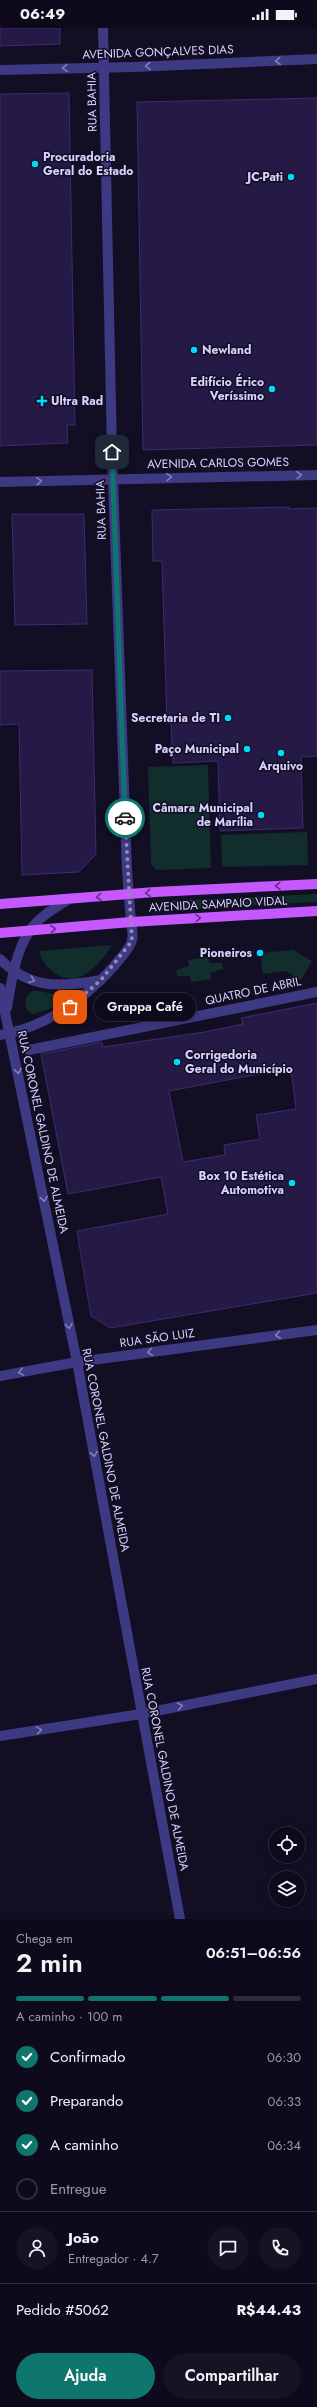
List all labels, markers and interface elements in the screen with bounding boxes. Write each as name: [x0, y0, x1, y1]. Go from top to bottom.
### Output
text: 06:49: [20, 3, 65, 25]
street label: AVENIDA GONÇALVES DIAS: [82, 40, 234, 64]
one-way arrow: [275, 56, 281, 65]
one-way arrow: [145, 62, 151, 71]
one-way arrow: [62, 64, 68, 72]
street label: RUA BAHIA: [82, 72, 102, 132]
place label: Procuradoria Geral do Estado: [43, 148, 133, 180]
marker: Procuradoria Geral do Estado: [30, 159, 40, 169]
place label: JC-Pati: [245, 168, 283, 186]
marker: JC-Pati: [286, 172, 296, 182]
place label: Newland: [202, 341, 251, 359]
marker: Newland: [189, 345, 199, 355]
place label: Edifício Érico Veríssimo: [190, 373, 264, 405]
marker: Edifício Érico Veríssimo: [267, 384, 277, 394]
place label: Ultra Rad: [51, 392, 103, 410]
marker: Ultra Rad: [36, 395, 48, 407]
pin: [95, 435, 129, 469]
icon: home: [101, 441, 123, 463]
street label: AVENIDA CARLOS GOMES: [147, 453, 289, 473]
one-way arrow: [296, 471, 302, 479]
one-way arrow: [166, 473, 172, 481]
one-way arrow: [36, 477, 42, 485]
street label: RUA BAHIA: [91, 480, 111, 540]
place label: Secretaria de TI: [131, 709, 220, 727]
marker: Secretaria de TI: [223, 713, 233, 723]
place label: Paço Municipal: [155, 740, 239, 758]
marker: Paço Municipal: [242, 744, 252, 754]
marker: Arquivo: [276, 748, 286, 758]
place label: Arquivo: [258, 757, 303, 775]
courier: [105, 798, 145, 838]
place label: Câmara Municipal de Marília: [153, 799, 253, 831]
icon: car: [114, 807, 136, 829]
marker: Câmara Municipal de Marília: [256, 810, 266, 820]
one-way arrow: [275, 881, 281, 890]
one-way arrow: [145, 888, 151, 897]
street label: AVENIDA SAMPAIO VIDAL: [148, 891, 288, 917]
one-way arrow: [96, 892, 102, 901]
one-way arrow: [195, 914, 201, 923]
one-way arrow: [50, 925, 56, 934]
place label: Pioneiros: [200, 944, 253, 962]
marker: Pioneiros: [255, 948, 265, 958]
street label: QUATRO DE ABRIL: [203, 972, 303, 1010]
one-way arrow: [29, 976, 36, 984]
pin: [53, 990, 87, 1024]
callout: Grappa Café: [94, 993, 196, 1021]
icon: bag: [59, 996, 81, 1018]
text: Grappa Café: [107, 997, 183, 1016]
street label: RUA CORONEL GALDINO DE ALMEIDA: [13, 1029, 73, 1235]
place label: Corrigedoria Geral do Município: [185, 1046, 293, 1078]
marker: Corrigedoria Geral do Município: [172, 1057, 182, 1067]
one-way arrow: [13, 1068, 22, 1075]
place label: Box 10 Estética Automotiva: [199, 1167, 284, 1199]
marker: Box 10 Estética Automotiva: [287, 1178, 297, 1188]
one-way arrow: [39, 1196, 47, 1202]
one-way arrow: [65, 1323, 73, 1329]
street label: RUA SÃO LUIZ: [118, 1324, 196, 1352]
one-way arrow: [275, 1330, 281, 1339]
street label: RUA CORONEL GALDINO DE ALMEIDA: [77, 1347, 135, 1553]
one-way arrow: [146, 1347, 153, 1356]
one-way arrow: [18, 1367, 24, 1376]
one-way arrow: [89, 1451, 97, 1457]
street label: RUA CORONEL GALDINO DE ALMEIDA: [136, 1666, 194, 1872]
one-way arrow: [177, 1703, 184, 1711]
one-way arrow: [35, 1726, 42, 1735]
map controls: [269, 1827, 305, 1907]
button: locate: [269, 1827, 305, 1863]
button: layers: [269, 1871, 305, 1907]
text: Chega em: [16, 1929, 73, 1948]
text: 06:51–06:56: [206, 1942, 301, 1964]
text: 2 min: [16, 1944, 83, 1982]
text: A caminho · 100 m: [16, 2007, 122, 2026]
icon: check: [16, 2046, 38, 2068]
text: Confirmado: [50, 2046, 125, 2068]
text: 06:30: [267, 2048, 301, 2067]
icon: check: [16, 2090, 38, 2112]
text: Preparando: [50, 2090, 123, 2112]
text: 06:33: [268, 2092, 301, 2111]
icon: check: [16, 2134, 38, 2156]
text: A caminho: [50, 2134, 118, 2156]
text: 06:34: [267, 2136, 301, 2155]
text: Entregue: [50, 2178, 107, 2200]
button: person: [16, 2227, 58, 2269]
text: João: [68, 2227, 99, 2249]
button: chat: [207, 2227, 249, 2269]
button: phone: [259, 2227, 301, 2269]
text: Entregador · 4.7: [68, 2249, 159, 2268]
text: Pedido #5062: [16, 2299, 109, 2321]
text: R$44.43: [236, 2299, 301, 2321]
button: Ajuda: [16, 2353, 155, 2399]
button: Compartilhar: [163, 2353, 301, 2399]

